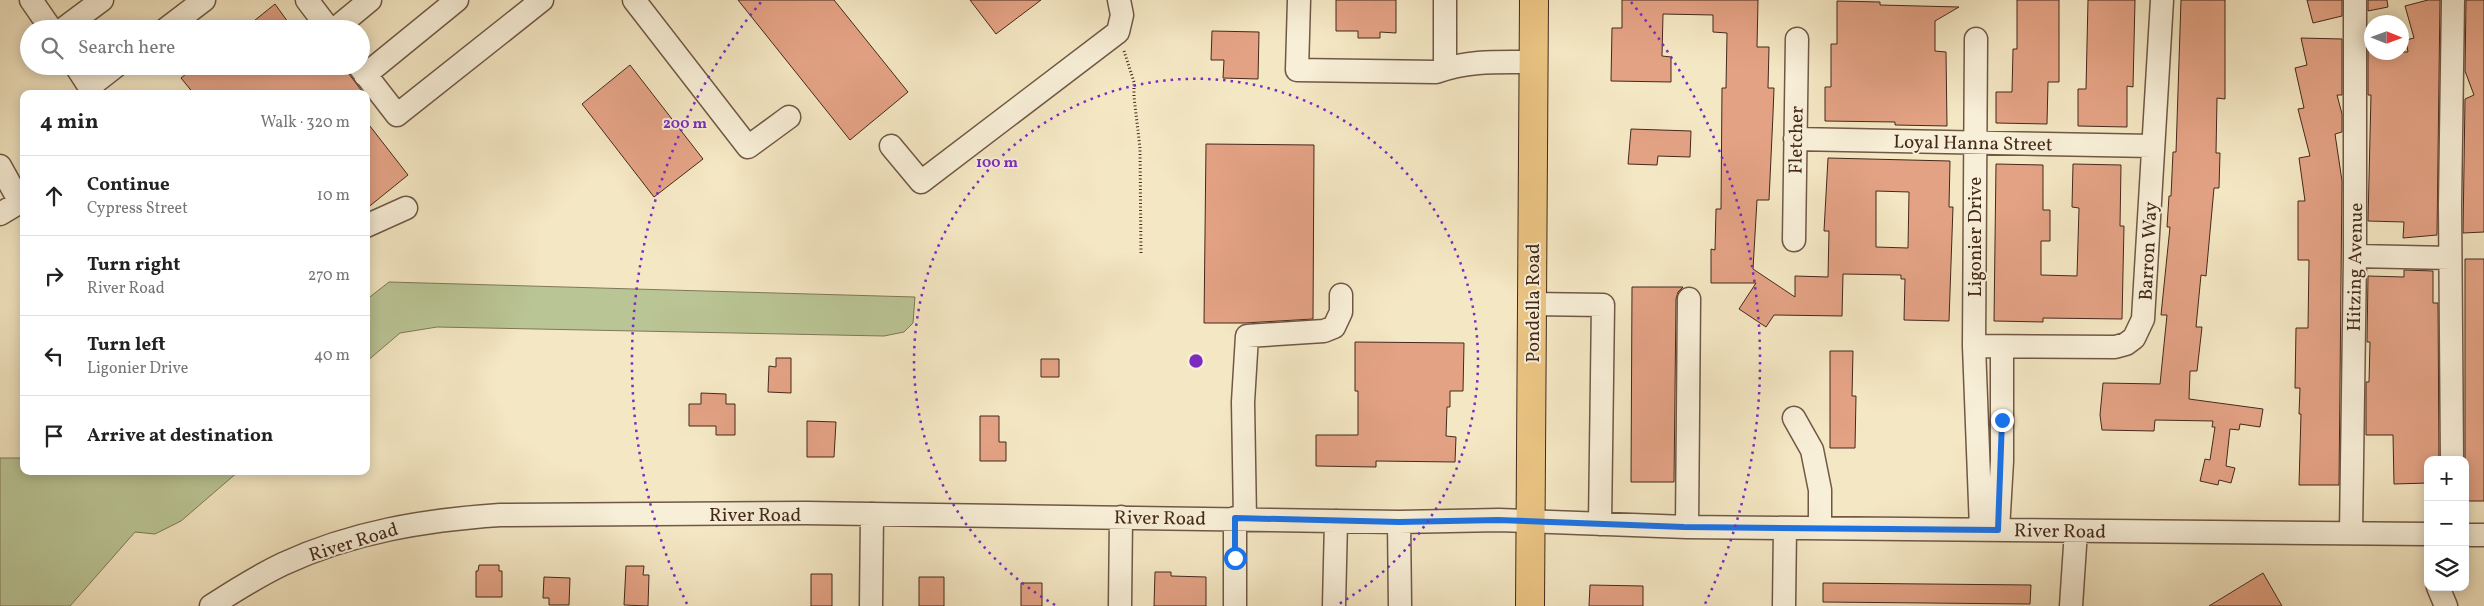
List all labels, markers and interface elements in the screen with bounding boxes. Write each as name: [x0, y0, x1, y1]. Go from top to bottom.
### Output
north arrow: [2364, 15, 2409, 60]
search box: [20, 20, 370, 75]
icon: search: [38, 34, 66, 62]
text: Search here: [78, 35, 175, 61]
street label: Fletcher: [1783, 106, 1811, 174]
text: 4 min: [40, 108, 99, 137]
text: Walk · 320 m: [260, 112, 350, 134]
text: 200 m: [663, 114, 707, 135]
street label: Loyal Hanna Street: [1893, 130, 2053, 158]
text: 100 m: [976, 153, 1019, 174]
text: Continue: [87, 172, 170, 198]
street label: Ligonier Drive: [1963, 177, 1989, 297]
icon: ahead: [40, 182, 68, 210]
text: 10 m: [317, 185, 350, 207]
text: Cypress Street: [87, 198, 188, 220]
street label: Barron Way: [2133, 201, 2165, 301]
street label: Hitzing Avenue: [2342, 202, 2370, 332]
street label: Pondella Road: [1521, 243, 1547, 363]
text: Turn right: [87, 252, 180, 278]
icon: right: [40, 262, 68, 290]
text: 270 m: [308, 265, 350, 287]
text: River Road: [87, 278, 165, 300]
text: Turn left: [87, 332, 166, 358]
icon: left: [40, 342, 68, 370]
text: 40 m: [314, 345, 350, 367]
centre of rings: [1187, 352, 1205, 370]
text: Ligonier Drive: [87, 358, 188, 380]
route end: [1991, 409, 2014, 432]
icon: arrive: [40, 422, 68, 450]
text: Arrive at destination: [87, 423, 273, 449]
map controls: [2424, 456, 2469, 591]
button: +: [2424, 456, 2469, 501]
button: −: [2424, 501, 2469, 546]
street label: River Road: [709, 503, 801, 529]
street label: River Road: [1114, 505, 1206, 533]
street label: River Road: [306, 517, 401, 569]
street label: River Road: [2014, 518, 2106, 546]
button: layers: [2424, 546, 2469, 591]
route start: [1224, 547, 1247, 570]

